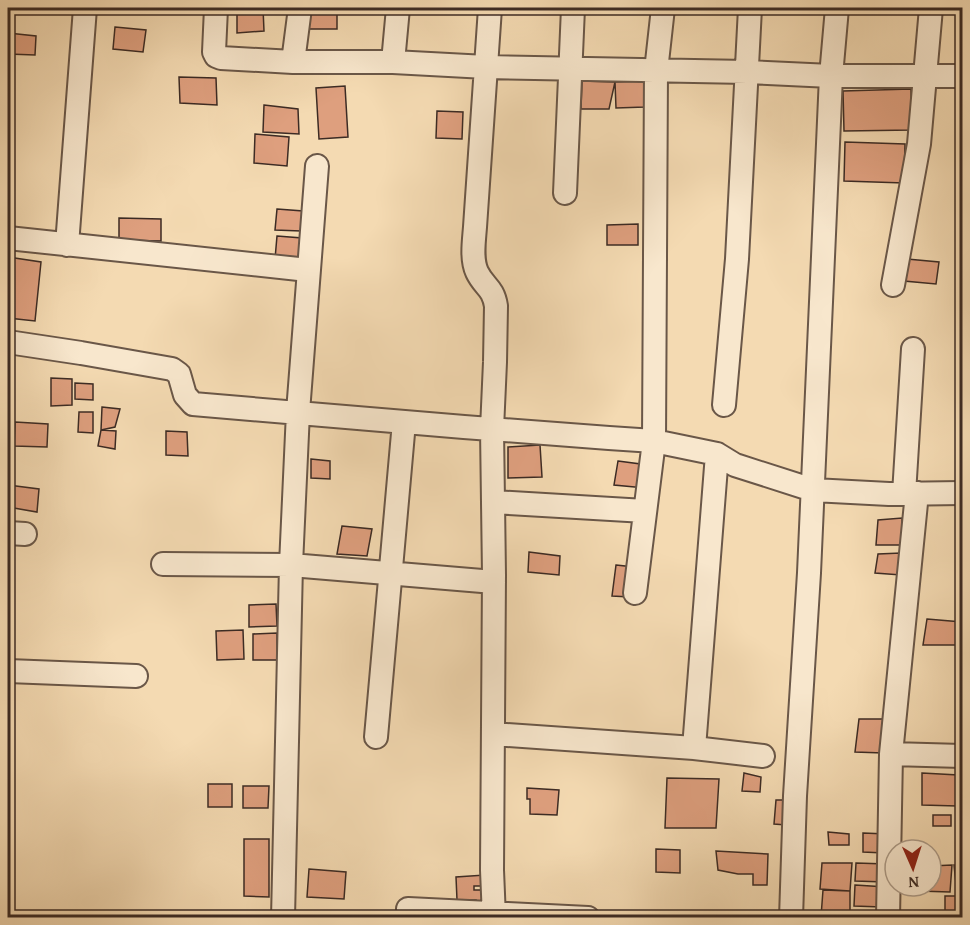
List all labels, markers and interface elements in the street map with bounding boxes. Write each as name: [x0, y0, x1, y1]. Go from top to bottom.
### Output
north arrow: [883, 838, 943, 898]
text: N: [908, 871, 920, 895]

